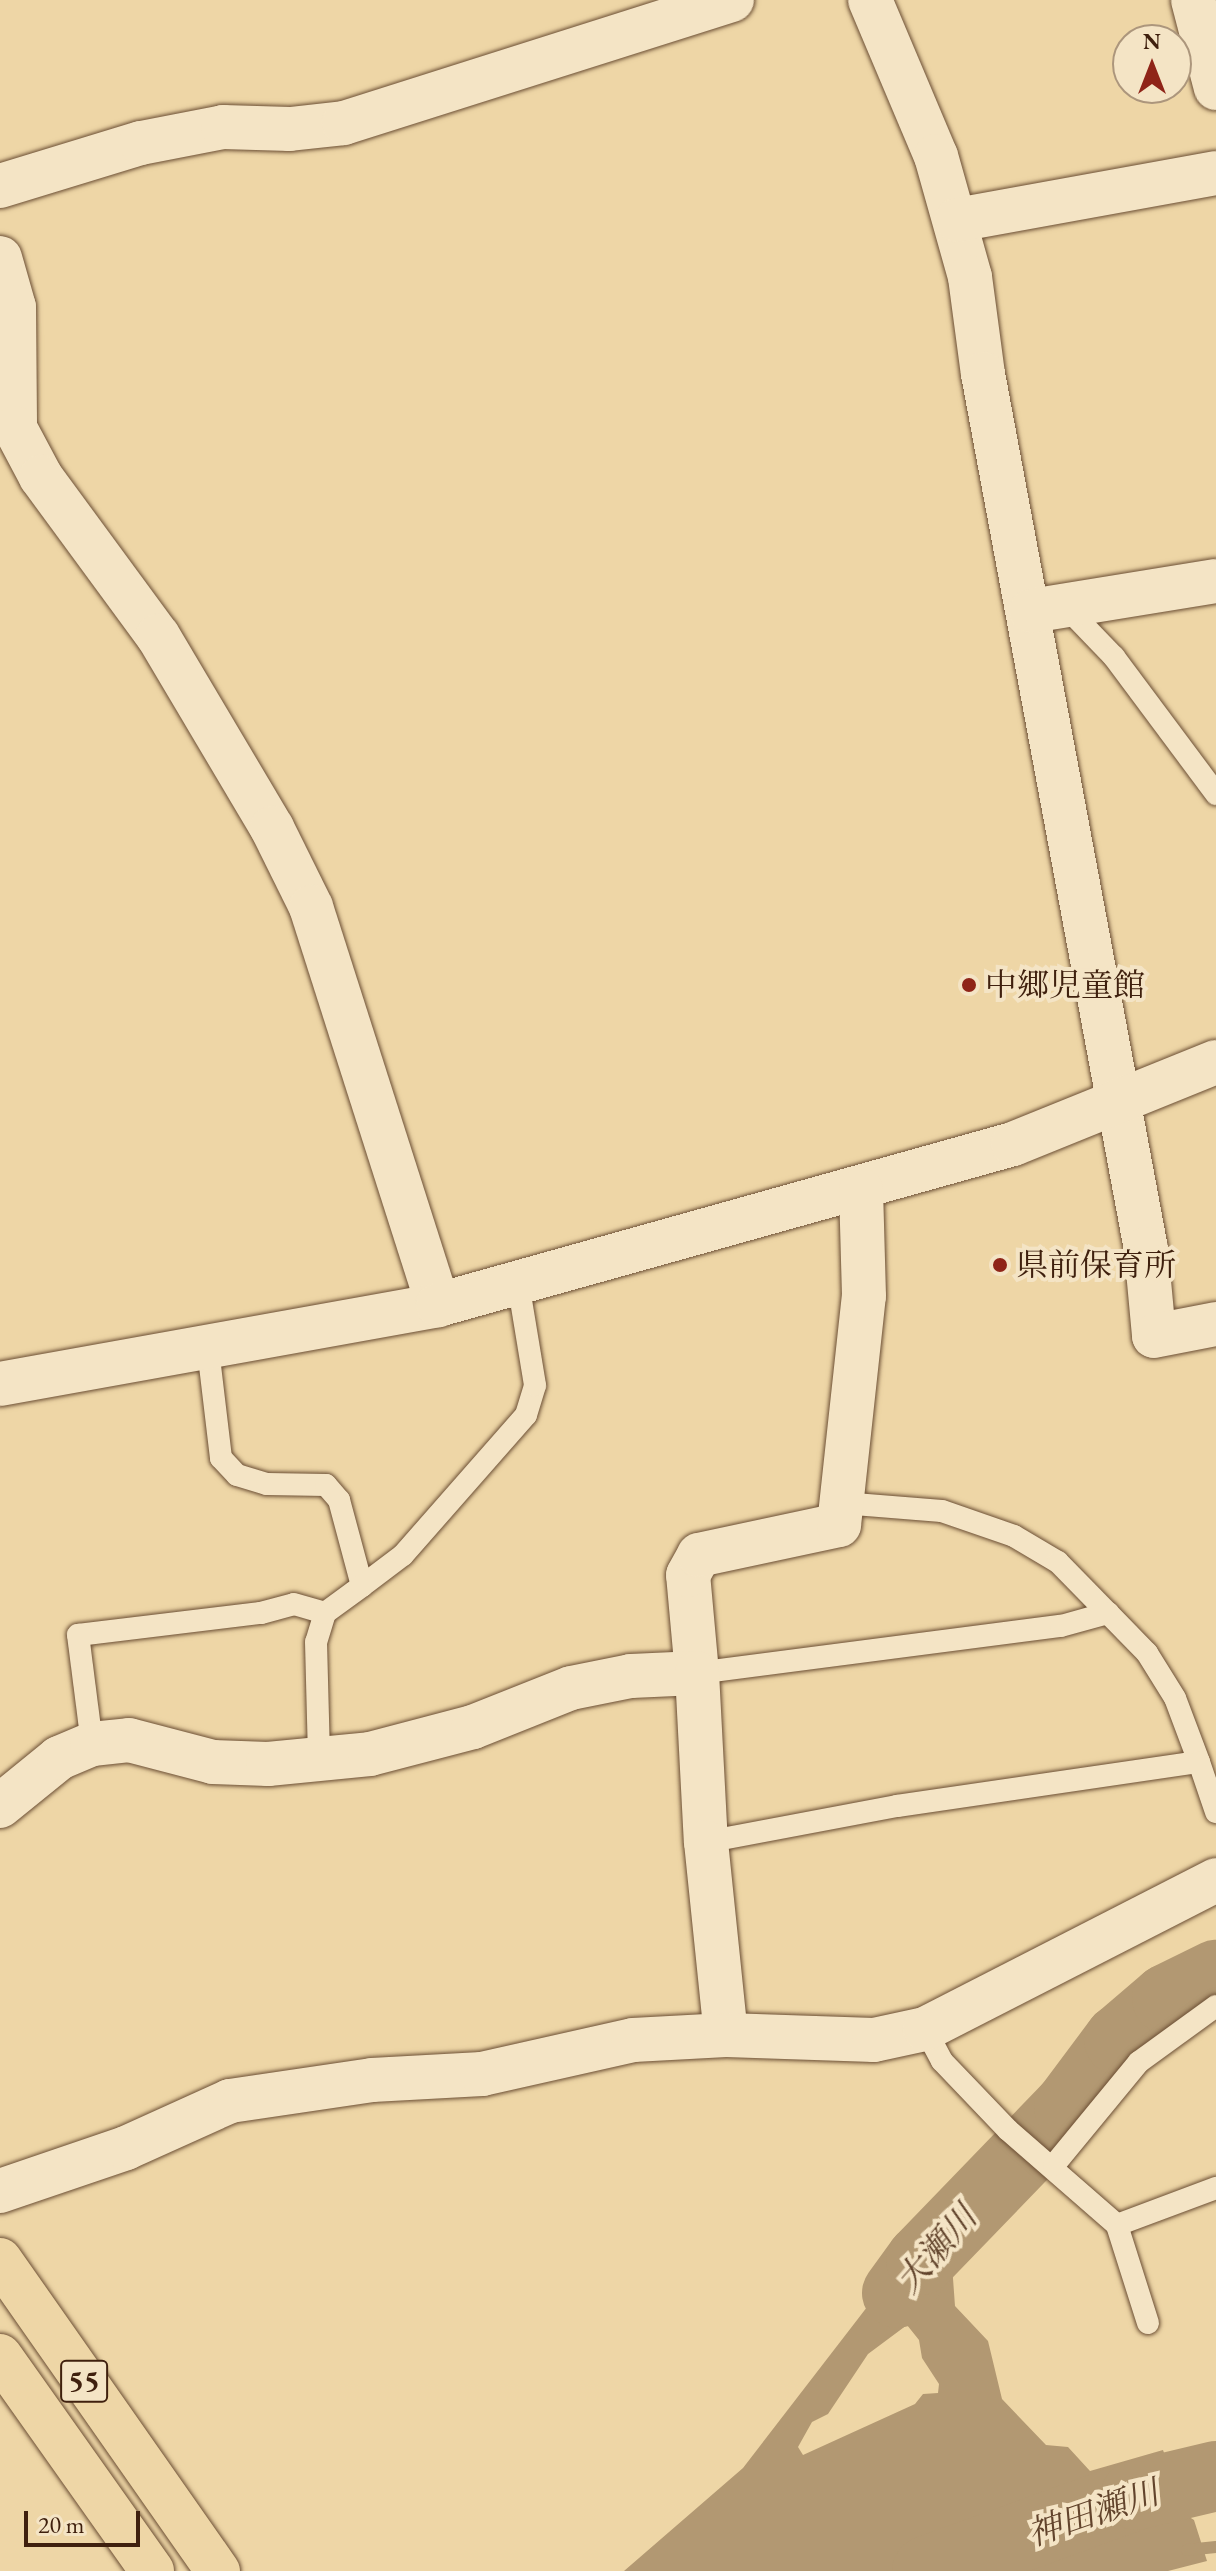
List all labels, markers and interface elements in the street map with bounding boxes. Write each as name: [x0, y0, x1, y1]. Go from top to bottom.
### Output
north arrow: [1112, 24, 1192, 104]
text: N: [1143, 27, 1161, 56]
place label: 中郷児童館: [985, 966, 1145, 1004]
marker: 中郷児童館: [960, 976, 978, 994]
place label: 県前保育所: [1016, 1246, 1176, 1284]
marker: 県前保育所: [991, 1256, 1009, 1274]
water label: 大瀬川: [887, 2197, 985, 2301]
road number: 55: [60, 2355, 108, 2407]
water label: 神田瀬川: [1022, 2472, 1164, 2554]
scale bar: [28, 2495, 144, 2545]
text: 20 m: [38, 2509, 85, 2540]

